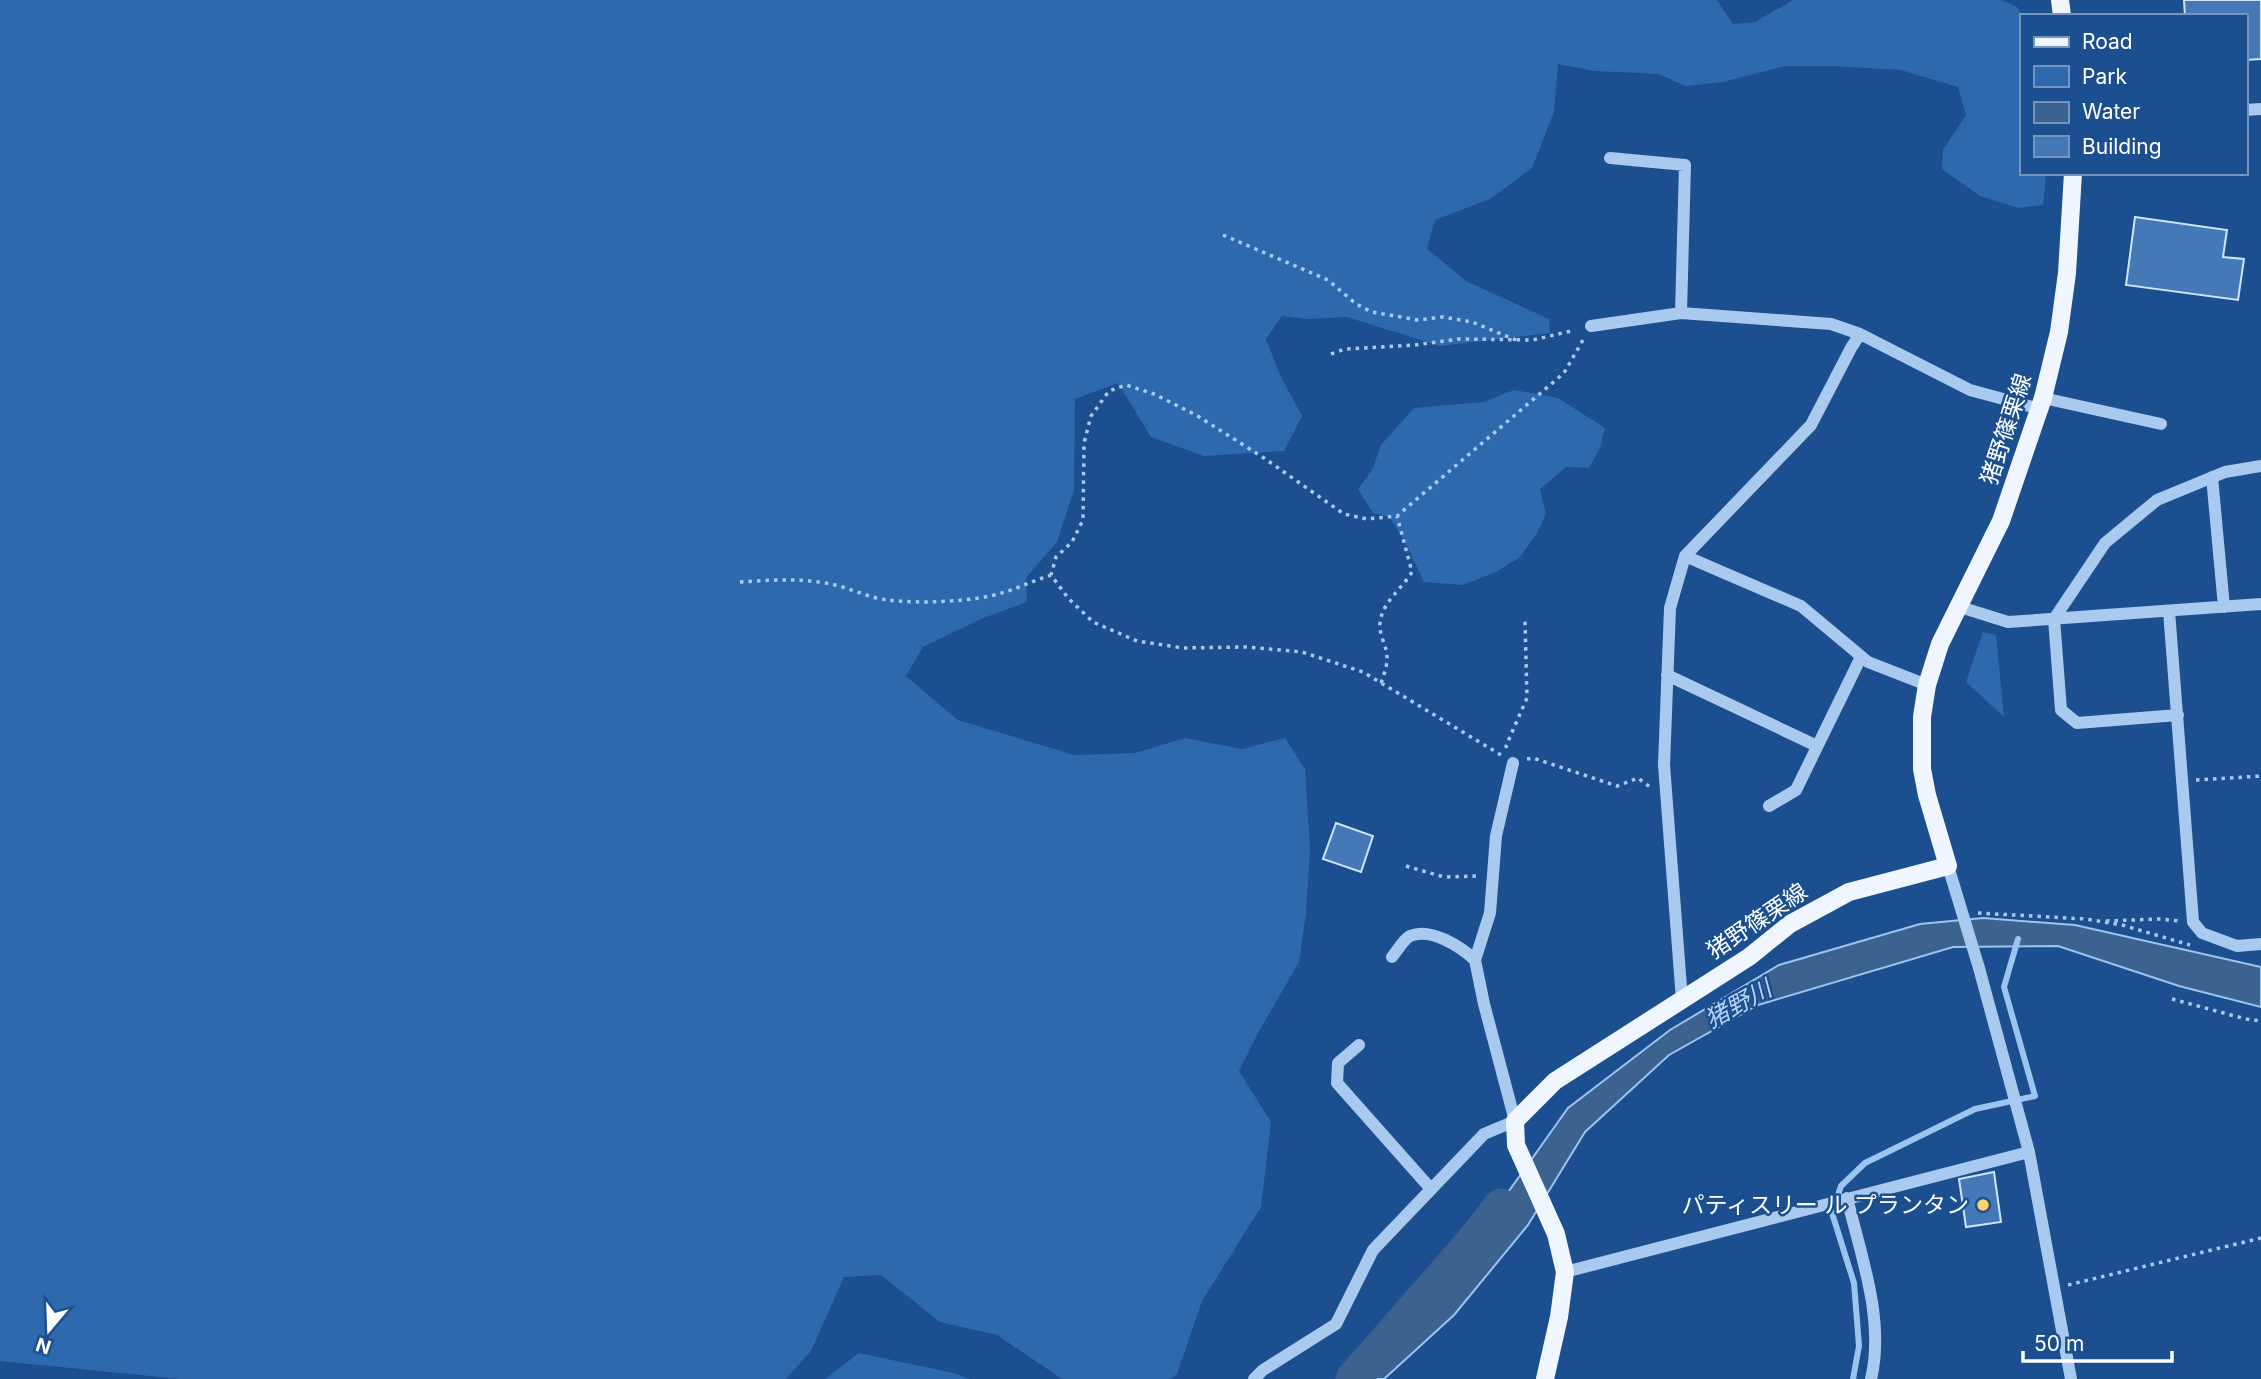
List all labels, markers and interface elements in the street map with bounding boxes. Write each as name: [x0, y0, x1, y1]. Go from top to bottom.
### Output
legend: [2020, 14, 2247, 175]
text: Road: [2082, 29, 2133, 54]
text: Park: [2082, 64, 2127, 89]
text: Water: [2082, 99, 2140, 124]
text: Building: [2082, 134, 2162, 159]
street label: 猪野篠栗線: [1975, 370, 2037, 488]
street label: 猪野篠栗線: [1702, 877, 1812, 965]
water label: 猪野川: [1699, 972, 1779, 1034]
place label: パティスリー ル プランタン: [1681, 1191, 1969, 1219]
marker: パティスリー ル プランタン: [1975, 1197, 1991, 1213]
north arrow: [14, 1295, 84, 1365]
scale bar: [2023, 1320, 2172, 1364]
text: 50 m: [2034, 1331, 2084, 1356]
text: N: [33, 1332, 54, 1359]

